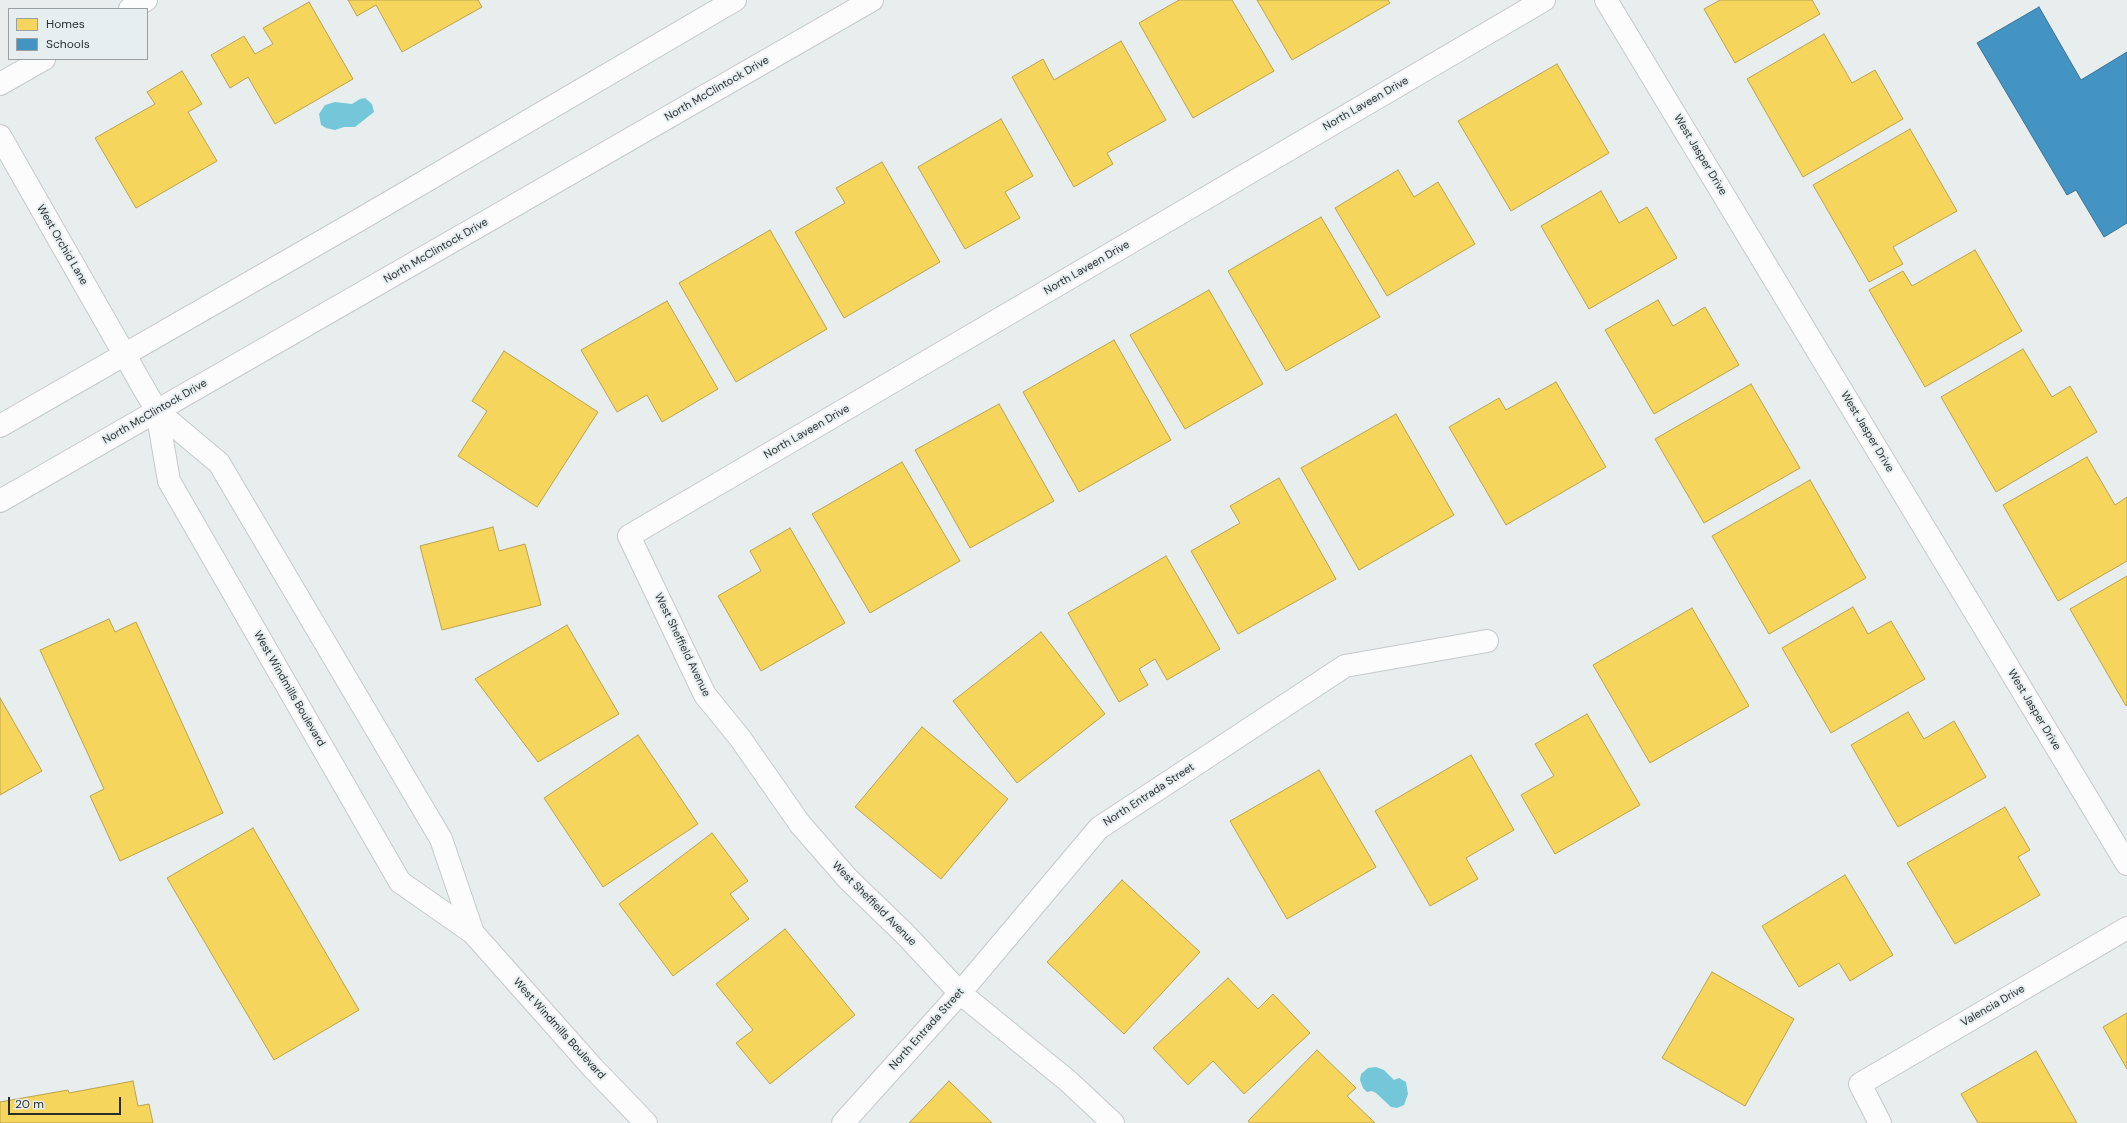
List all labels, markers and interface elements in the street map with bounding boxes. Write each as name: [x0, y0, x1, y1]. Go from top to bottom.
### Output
legend: [8, 8, 148, 60]
text: Homes: [46, 16, 85, 32]
text: Schools: [46, 36, 90, 52]
street label: North McClintock Drive: [663, 54, 771, 124]
street label: North Laveen Drive: [1321, 74, 1411, 134]
street label: West Jasper Drive: [1671, 112, 1729, 198]
street label: West Orchid Lane: [34, 202, 90, 288]
street label: North McClintock Drive: [382, 216, 490, 286]
street label: North Laveen Drive: [1042, 238, 1132, 298]
street label: North McClintock Drive: [101, 377, 209, 447]
street label: West Jasper Drive: [1838, 389, 1896, 475]
street label: North Laveen Drive: [762, 402, 852, 462]
street label: West Sheffield Avenue: [651, 591, 713, 699]
street label: West Windmills Boulevard: [250, 629, 328, 749]
street label: West Jasper Drive: [2005, 667, 2063, 753]
street label: North Entrada Street: [1101, 761, 1197, 829]
street label: West Sheffield Avenue: [829, 859, 919, 949]
street label: West Windmills Boulevard: [510, 976, 608, 1082]
street label: Valencia Drive: [1959, 982, 2027, 1030]
street label: North Entrada Street: [887, 985, 967, 1073]
scale bar: [10, 1089, 123, 1115]
text: 20 m: [15, 1096, 44, 1112]

